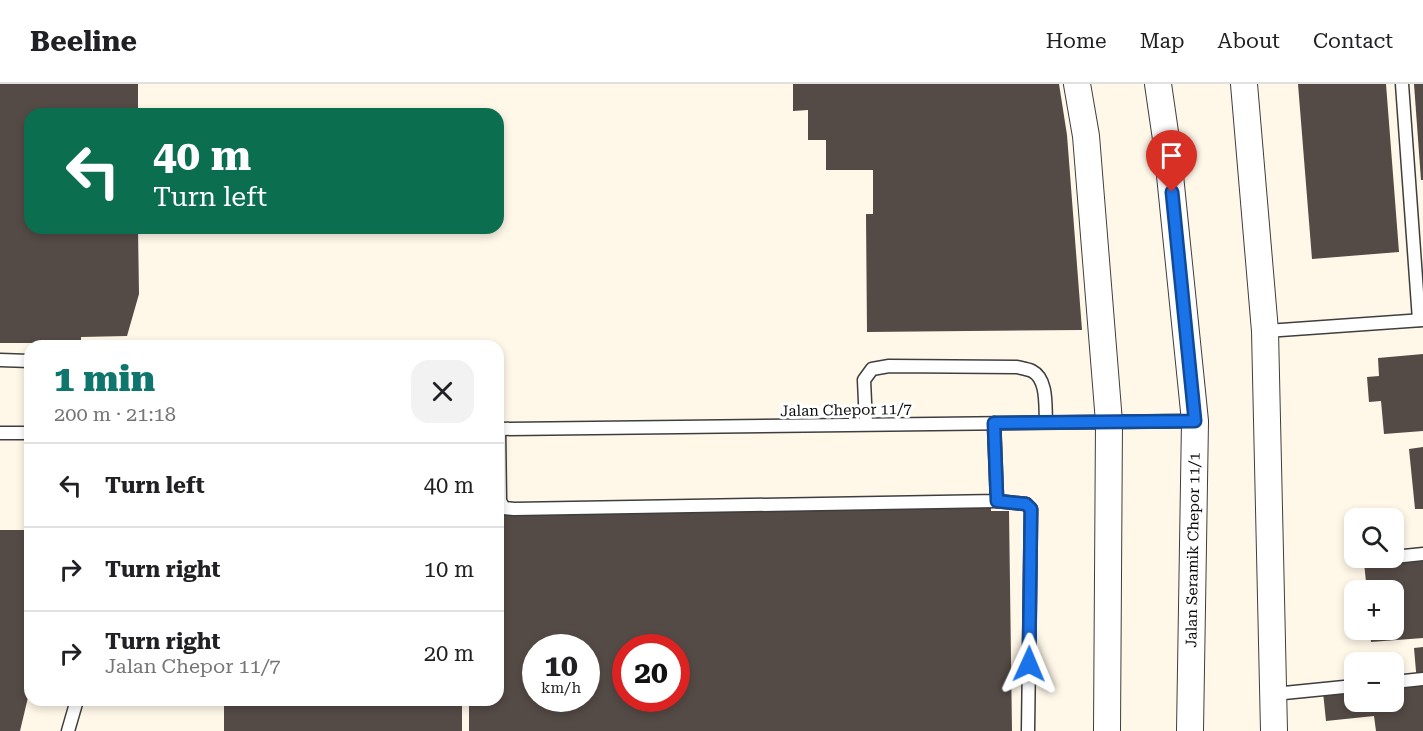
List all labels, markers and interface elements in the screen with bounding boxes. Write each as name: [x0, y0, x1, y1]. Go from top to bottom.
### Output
text: Beeline: [30, 25, 137, 58]
text: Home: [1046, 29, 1107, 53]
text: Map: [1140, 29, 1185, 53]
text: About: [1218, 29, 1280, 53]
text: Contact: [1313, 29, 1393, 53]
pin: [1146, 130, 1197, 192]
text: 40 m: [153, 131, 251, 180]
icon: left: [54, 132, 132, 210]
icon: arrive: [1155, 139, 1188, 172]
text: Turn left: [153, 181, 267, 213]
text: 1 min: [54, 358, 155, 400]
button: close: [411, 360, 474, 423]
street label: Jalan Chepor 11/7: [780, 400, 912, 420]
text: 200 m · 21:18: [54, 402, 176, 426]
street label: Jalan Seramik Chepor 11/1: [1182, 452, 1204, 648]
icon: left: [54, 469, 87, 502]
text: Turn left: [105, 473, 205, 498]
text: 40 m: [424, 473, 474, 498]
map controls: [1344, 508, 1404, 712]
button: search: [1344, 508, 1404, 568]
icon: right: [54, 553, 87, 586]
text: Turn right: [105, 557, 220, 582]
text: 10 m: [424, 557, 474, 582]
button: +: [1344, 580, 1404, 640]
text: Turn right: [105, 629, 220, 654]
position arrow: [997, 632, 1061, 696]
speed limit sign: 20: [612, 634, 690, 712]
icon: right: [54, 637, 87, 670]
text: 20 m: [424, 641, 474, 666]
text: 10: [544, 648, 578, 683]
button: −: [1344, 652, 1404, 712]
text: Jalan Chepor 11/7: [105, 654, 281, 678]
text: km/h: [541, 679, 581, 697]

